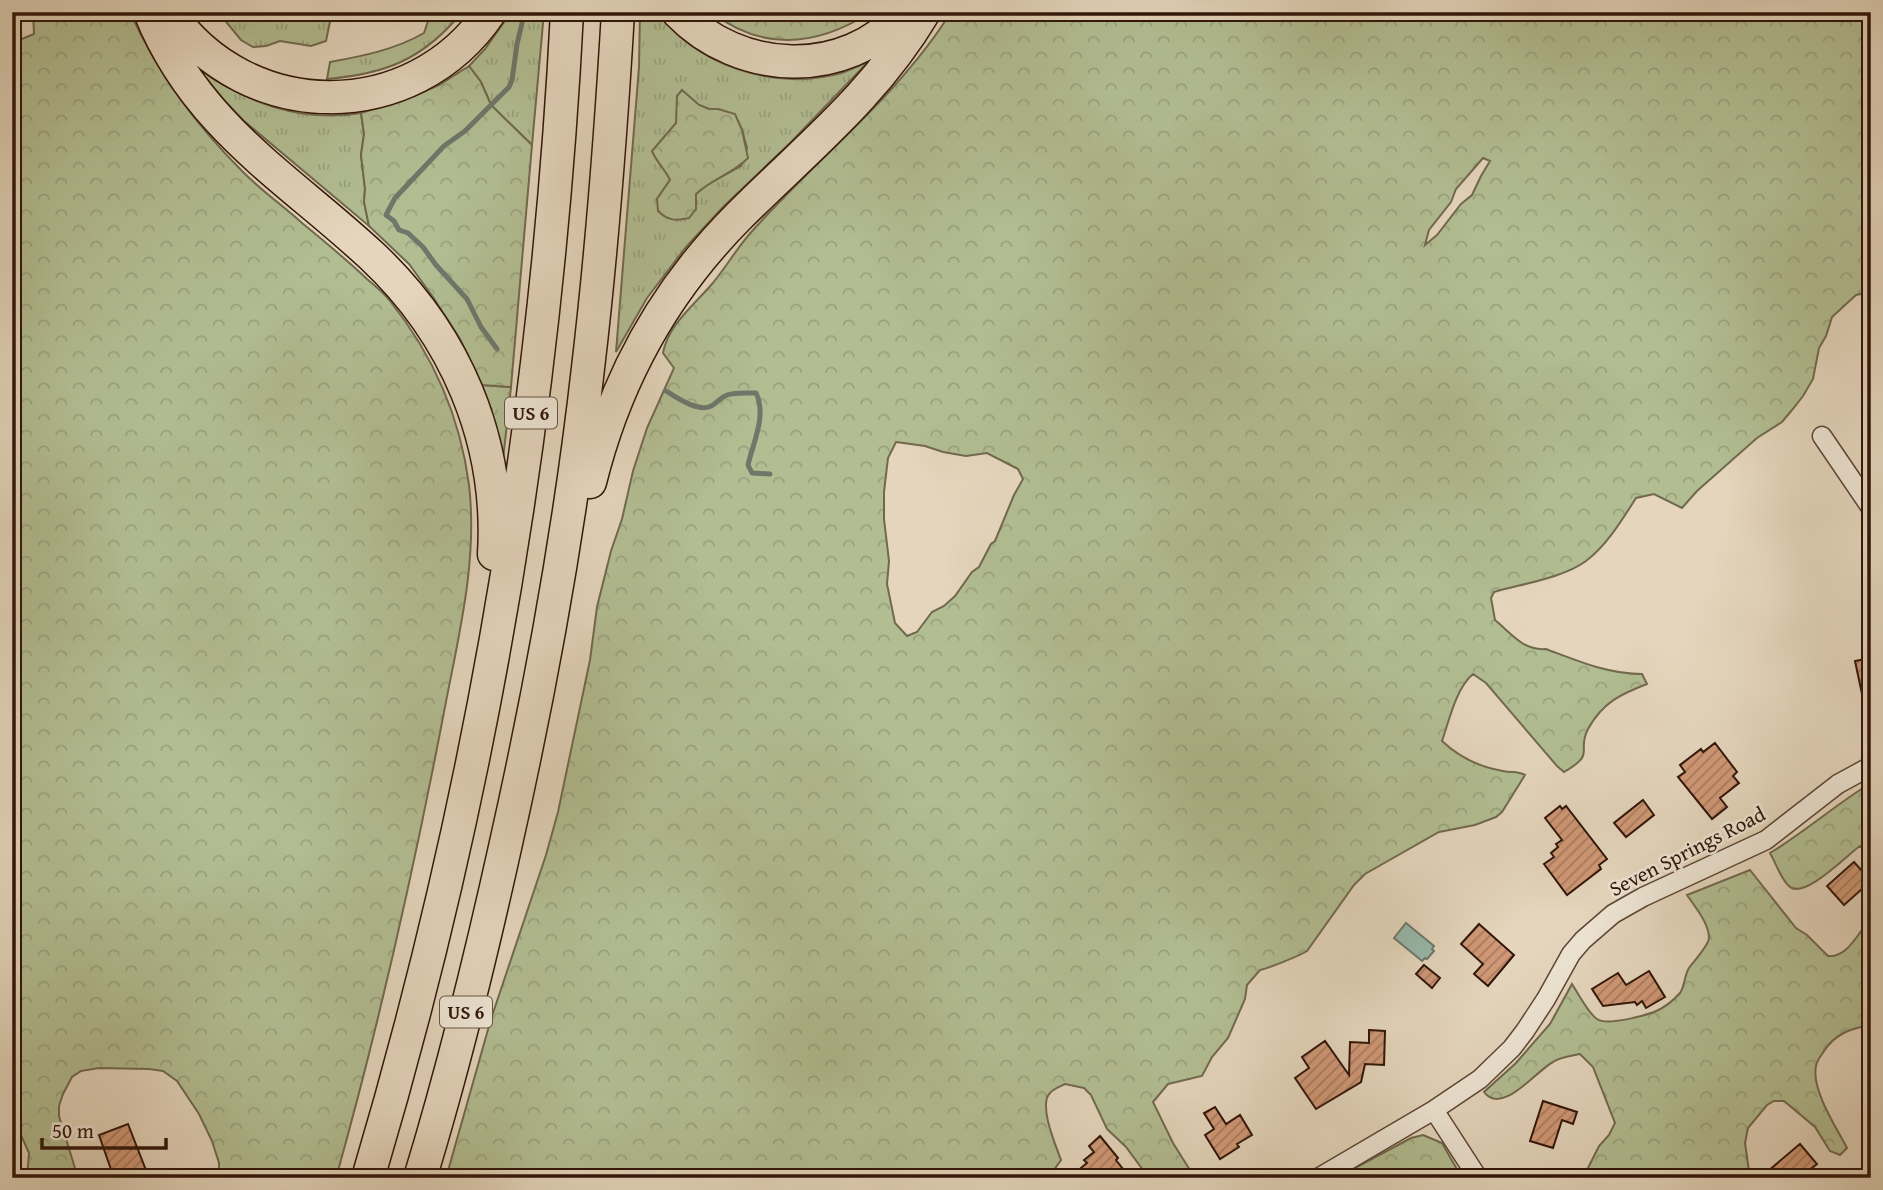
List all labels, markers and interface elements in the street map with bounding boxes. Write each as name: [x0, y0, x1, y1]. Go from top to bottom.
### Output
road number: US 6: [505, 398, 557, 428]
street label: Seven Springs Road: [1604, 798, 1771, 904]
road number: US 6: [440, 996, 492, 1028]
scale bar: [42, 1106, 166, 1150]
text: 50 m: [52, 1115, 94, 1146]

